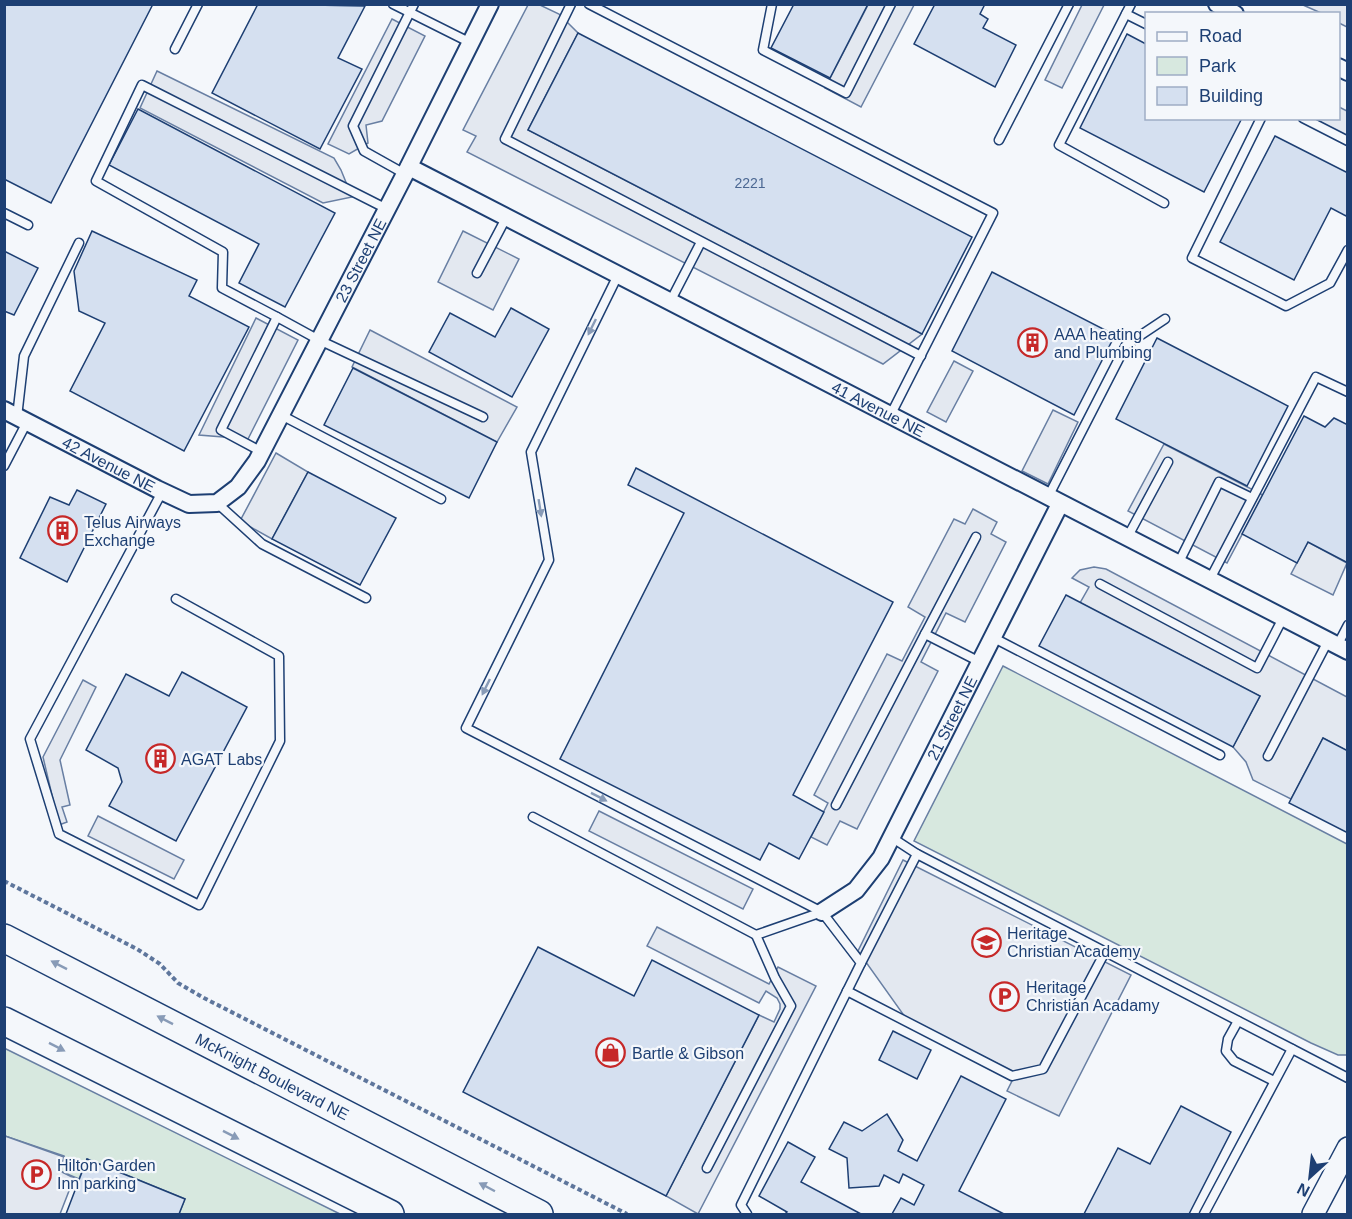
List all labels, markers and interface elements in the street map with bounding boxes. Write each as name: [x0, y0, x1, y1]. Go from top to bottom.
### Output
legend: [1145, 12, 1340, 120]
text: Road: [1199, 26, 1242, 46]
text: Park: [1199, 56, 1237, 76]
text: Building: [1199, 86, 1263, 106]
house number: 2221: [734, 175, 766, 191]
street label: 23 Street NE: [332, 216, 390, 305]
one-way arrow: [588, 319, 597, 336]
place label: AAA heating and Plumbing: [1054, 326, 1152, 361]
building icon: AAA heating and Plumbing: [1017, 327, 1049, 359]
street label: 41 Avenue NE: [829, 378, 927, 440]
street label: 42 Avenue NE: [59, 434, 158, 496]
one-way arrow: [536, 498, 545, 517]
place label: Telus Airways Exchange: [84, 514, 181, 549]
building icon: Telus Airways Exchange: [47, 515, 79, 547]
street label: 21 Street NE: [924, 673, 981, 763]
one-way arrow: [481, 679, 490, 696]
building icon: AGAT Labs: [144, 743, 176, 775]
place label: AGAT Labs: [181, 751, 262, 768]
one-way arrow: [590, 791, 608, 801]
place label: Heritage Christian Academy: [1007, 925, 1140, 960]
school or university icon: Heritage Christian Academy: [970, 926, 1002, 958]
one-way arrow: [50, 961, 68, 971]
place label: Heritage Christian Acadamy: [1026, 979, 1159, 1014]
parking icon: Heritage Christian Acadamy: [989, 980, 1021, 1012]
one-way arrow: [157, 1015, 174, 1025]
street label: McKnight Boulevard NE: [193, 1030, 352, 1123]
shop icon: Bartle & Gibson: [595, 1037, 627, 1069]
one-way arrow: [48, 1042, 65, 1052]
place label: Bartle & Gibson: [632, 1045, 744, 1062]
one-way arrow: [222, 1129, 240, 1139]
north arrow: [1280, 1147, 1340, 1207]
place label: Hilton Garden Inn parking: [57, 1157, 156, 1192]
parking icon: Hilton Garden Inn parking: [20, 1158, 52, 1190]
text: N: [1294, 1180, 1312, 1200]
one-way arrow: [479, 1183, 496, 1192]

